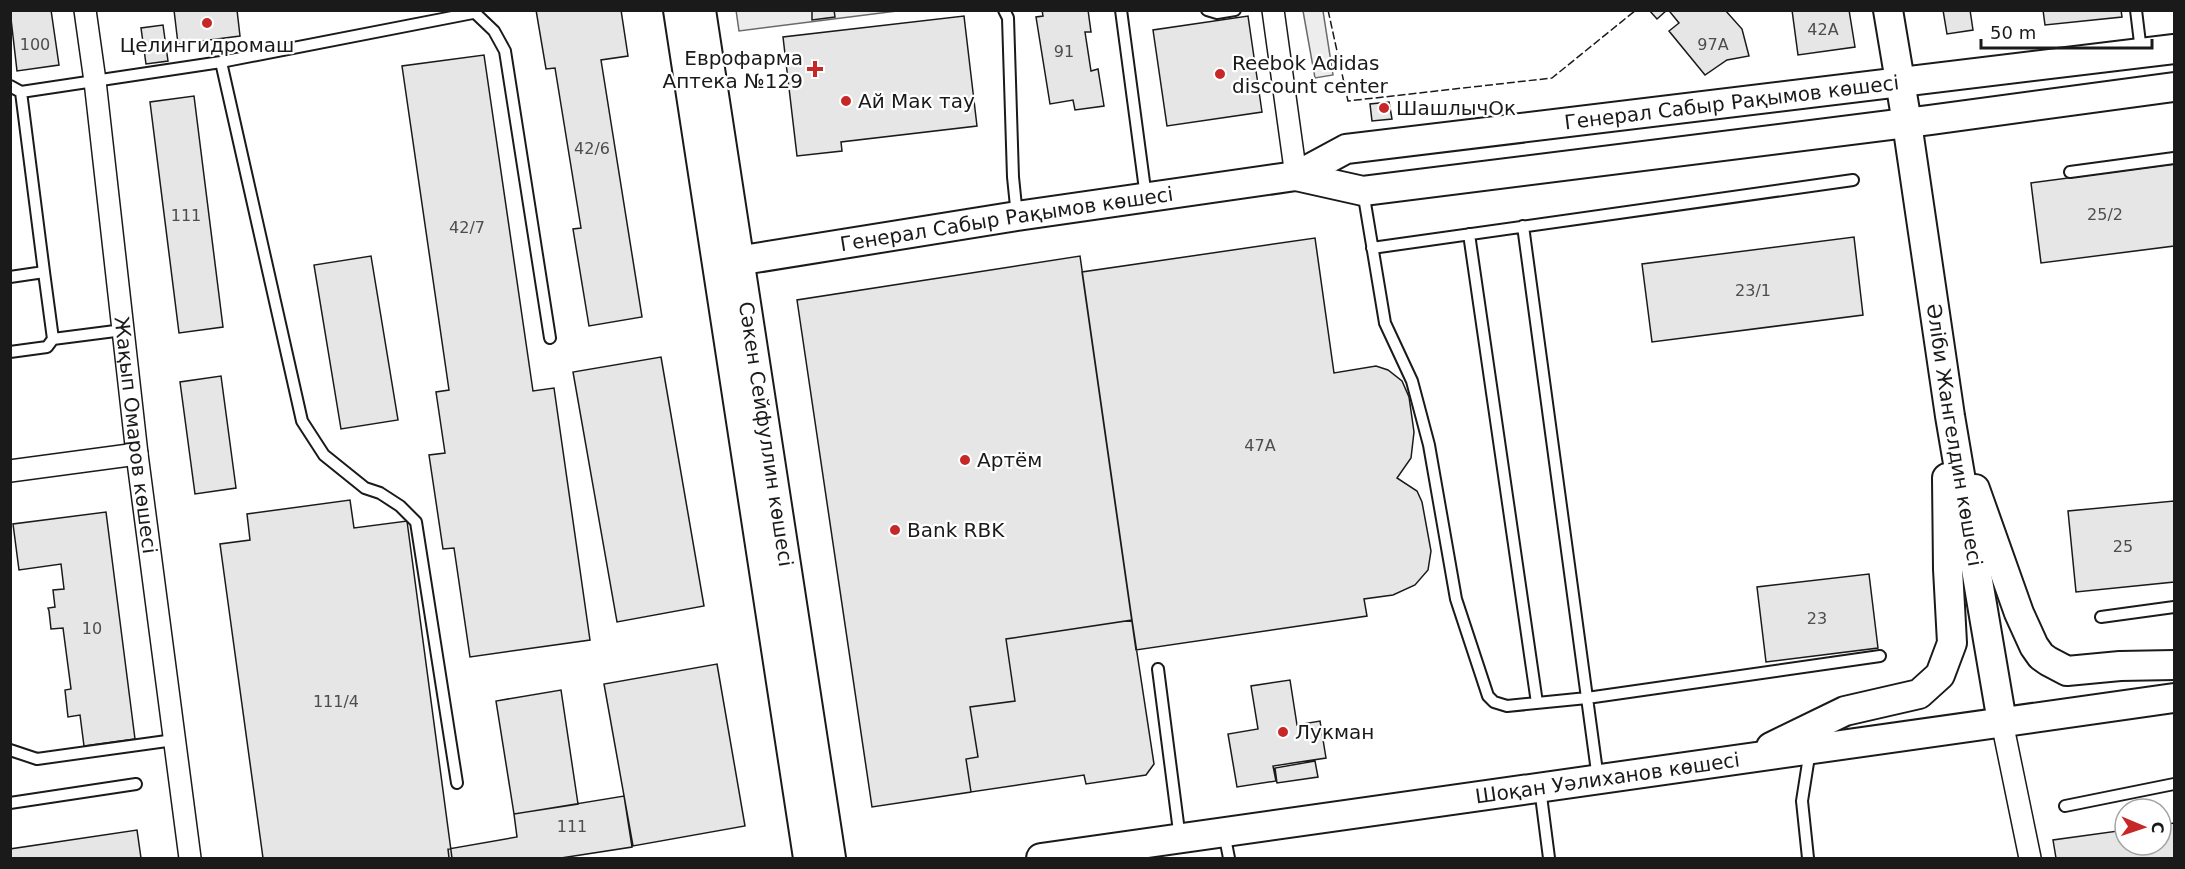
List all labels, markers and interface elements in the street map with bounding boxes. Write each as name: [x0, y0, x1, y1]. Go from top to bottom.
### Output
scale bar: [1981, 12, 2152, 50]
marker: Целингидромаш: [200, 16, 214, 30]
house number: 42А: [1807, 20, 1839, 39]
text: 50 m: [1990, 22, 2036, 43]
place label: Целингидромаш: [120, 33, 294, 57]
house number: 100: [20, 35, 50, 54]
house number: 97А: [1697, 35, 1729, 54]
house number: 91: [1054, 42, 1074, 61]
place label: Еврофарма Аптека №129: [663, 46, 803, 93]
place label: Reebok Adidas discount center: [1232, 51, 1389, 98]
marker: Еврофарма Аптека №129: [808, 62, 822, 76]
marker: Reebok Adidas discount center: [1213, 67, 1227, 81]
street label: Генерал Сабыр Рақымов көшесі: [1563, 70, 1900, 135]
place label: Ай Мак тау: [858, 89, 975, 113]
marker: Ай Мак тау: [839, 94, 853, 108]
place label: ШашлычОк: [1396, 96, 1516, 120]
marker: ШашлычОк: [1377, 101, 1391, 115]
house number: 42/6: [574, 139, 610, 158]
street label: Генерал Сабыр Рақымов көшесі: [838, 182, 1175, 256]
house number: 25/2: [2087, 205, 2123, 224]
house number: 111: [171, 206, 201, 225]
house number: 42/7: [449, 218, 485, 237]
house number: 23/1: [1735, 281, 1771, 300]
street label: Сәкен Сейфуллин көшесі: [734, 300, 798, 568]
street label: Әліби Жангелдин көшесі: [1922, 302, 1987, 568]
street label: Жақып Омаров көшесі: [110, 315, 162, 555]
house number: 47А: [1244, 436, 1276, 455]
place label: Артём: [977, 448, 1042, 472]
marker: Артём: [958, 453, 972, 467]
place label: Bank RBK: [907, 518, 1005, 542]
marker: Bank RBK: [888, 523, 902, 537]
house number: 25: [2113, 537, 2133, 556]
house number: 23: [1807, 609, 1827, 628]
house number: 10: [82, 619, 102, 638]
house number: 111/4: [313, 692, 359, 711]
place label: Лукман: [1295, 720, 1374, 744]
marker: Лукман: [1276, 725, 1290, 739]
street label: Шоқан Уәлиханов көшесі: [1474, 747, 1741, 809]
north arrow: [2113, 797, 2173, 857]
house number: 111: [557, 817, 587, 836]
text: С: [2148, 821, 2167, 834]

